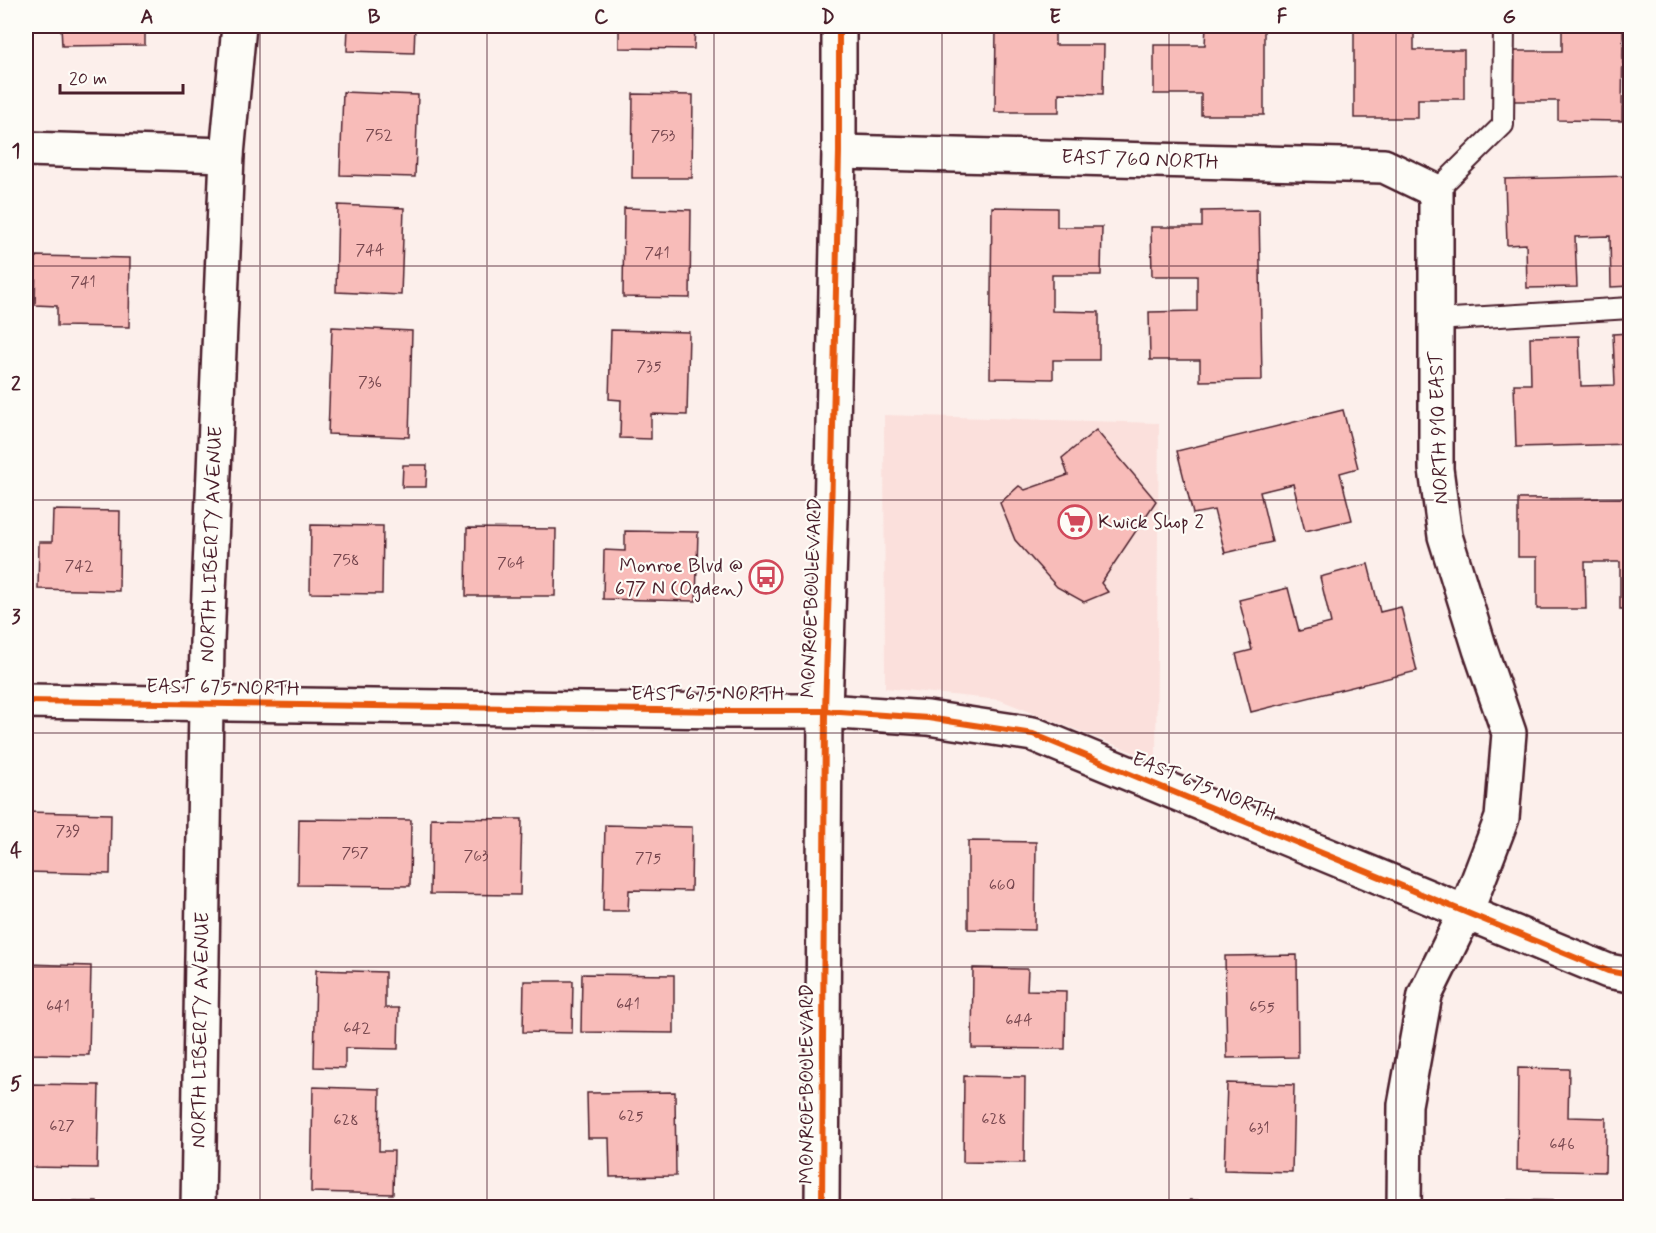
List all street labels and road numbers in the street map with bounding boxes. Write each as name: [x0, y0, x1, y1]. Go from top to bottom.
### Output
street label: EAST 760 NORTH: [1061, 144, 1219, 176]
street label: NORTH 910 EAST: [1423, 350, 1455, 505]
street label: NORTH LIBERTY AVENUE: [194, 425, 230, 663]
street label: MONROE BOULEVARD: [795, 497, 829, 699]
street label: EAST 675 NORTH: [146, 673, 300, 703]
street label: EAST 675 NORTH: [631, 681, 785, 708]
street label: EAST 675 NORTH: [1128, 746, 1280, 828]
street label: NORTH LIBERTY AVENUE: [185, 911, 217, 1149]
street label: MONROE BOULEVARD: [794, 984, 821, 1184]

